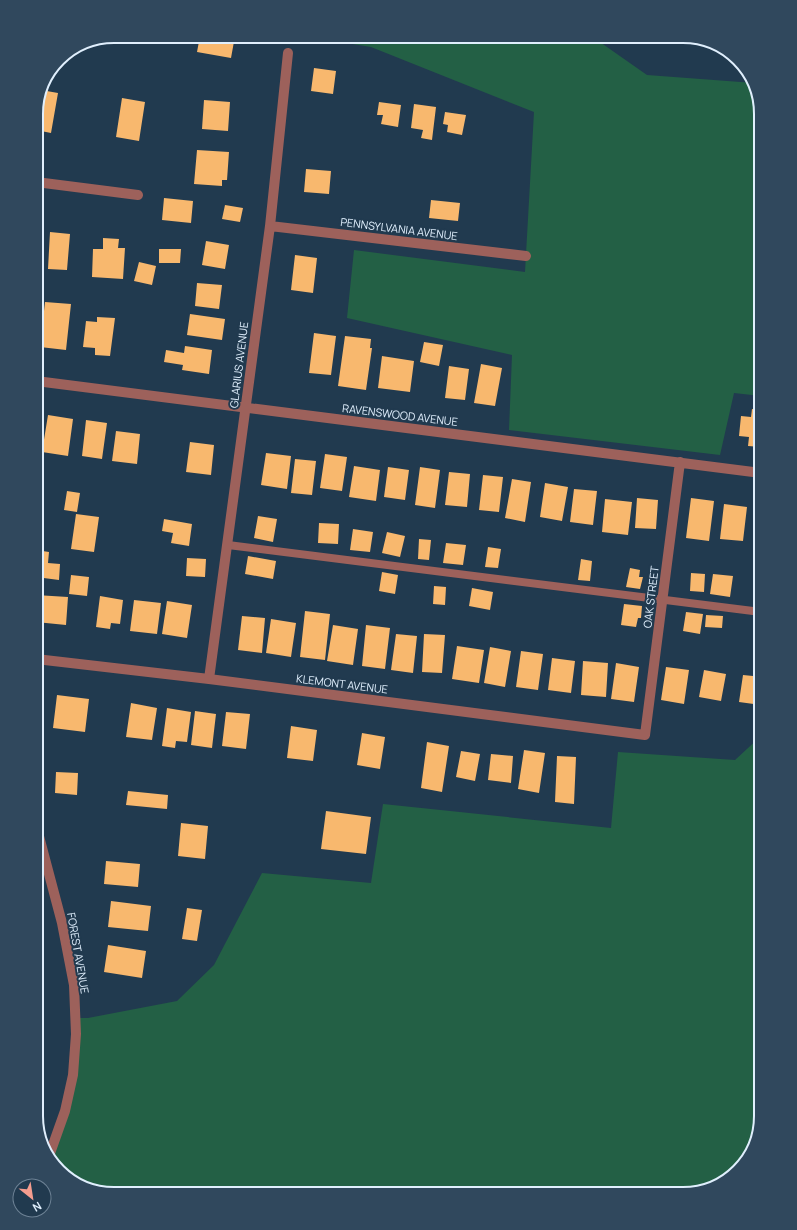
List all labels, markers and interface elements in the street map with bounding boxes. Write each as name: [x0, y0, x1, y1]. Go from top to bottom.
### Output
street label: PENNSYLVANIA AVENUE: [340, 214, 459, 243]
street label: GLARIUS AVENUE: [226, 321, 251, 409]
street label: RAVENSWOOD AVENUE: [341, 400, 459, 429]
street label: OAK STREET: [639, 565, 662, 629]
street label: KLEMONT AVENUE: [295, 670, 389, 697]
street label: FOREST AVENUE: [64, 911, 93, 995]
north arrow: [12, 1178, 52, 1218]
text: N: [30, 1199, 44, 1216]

